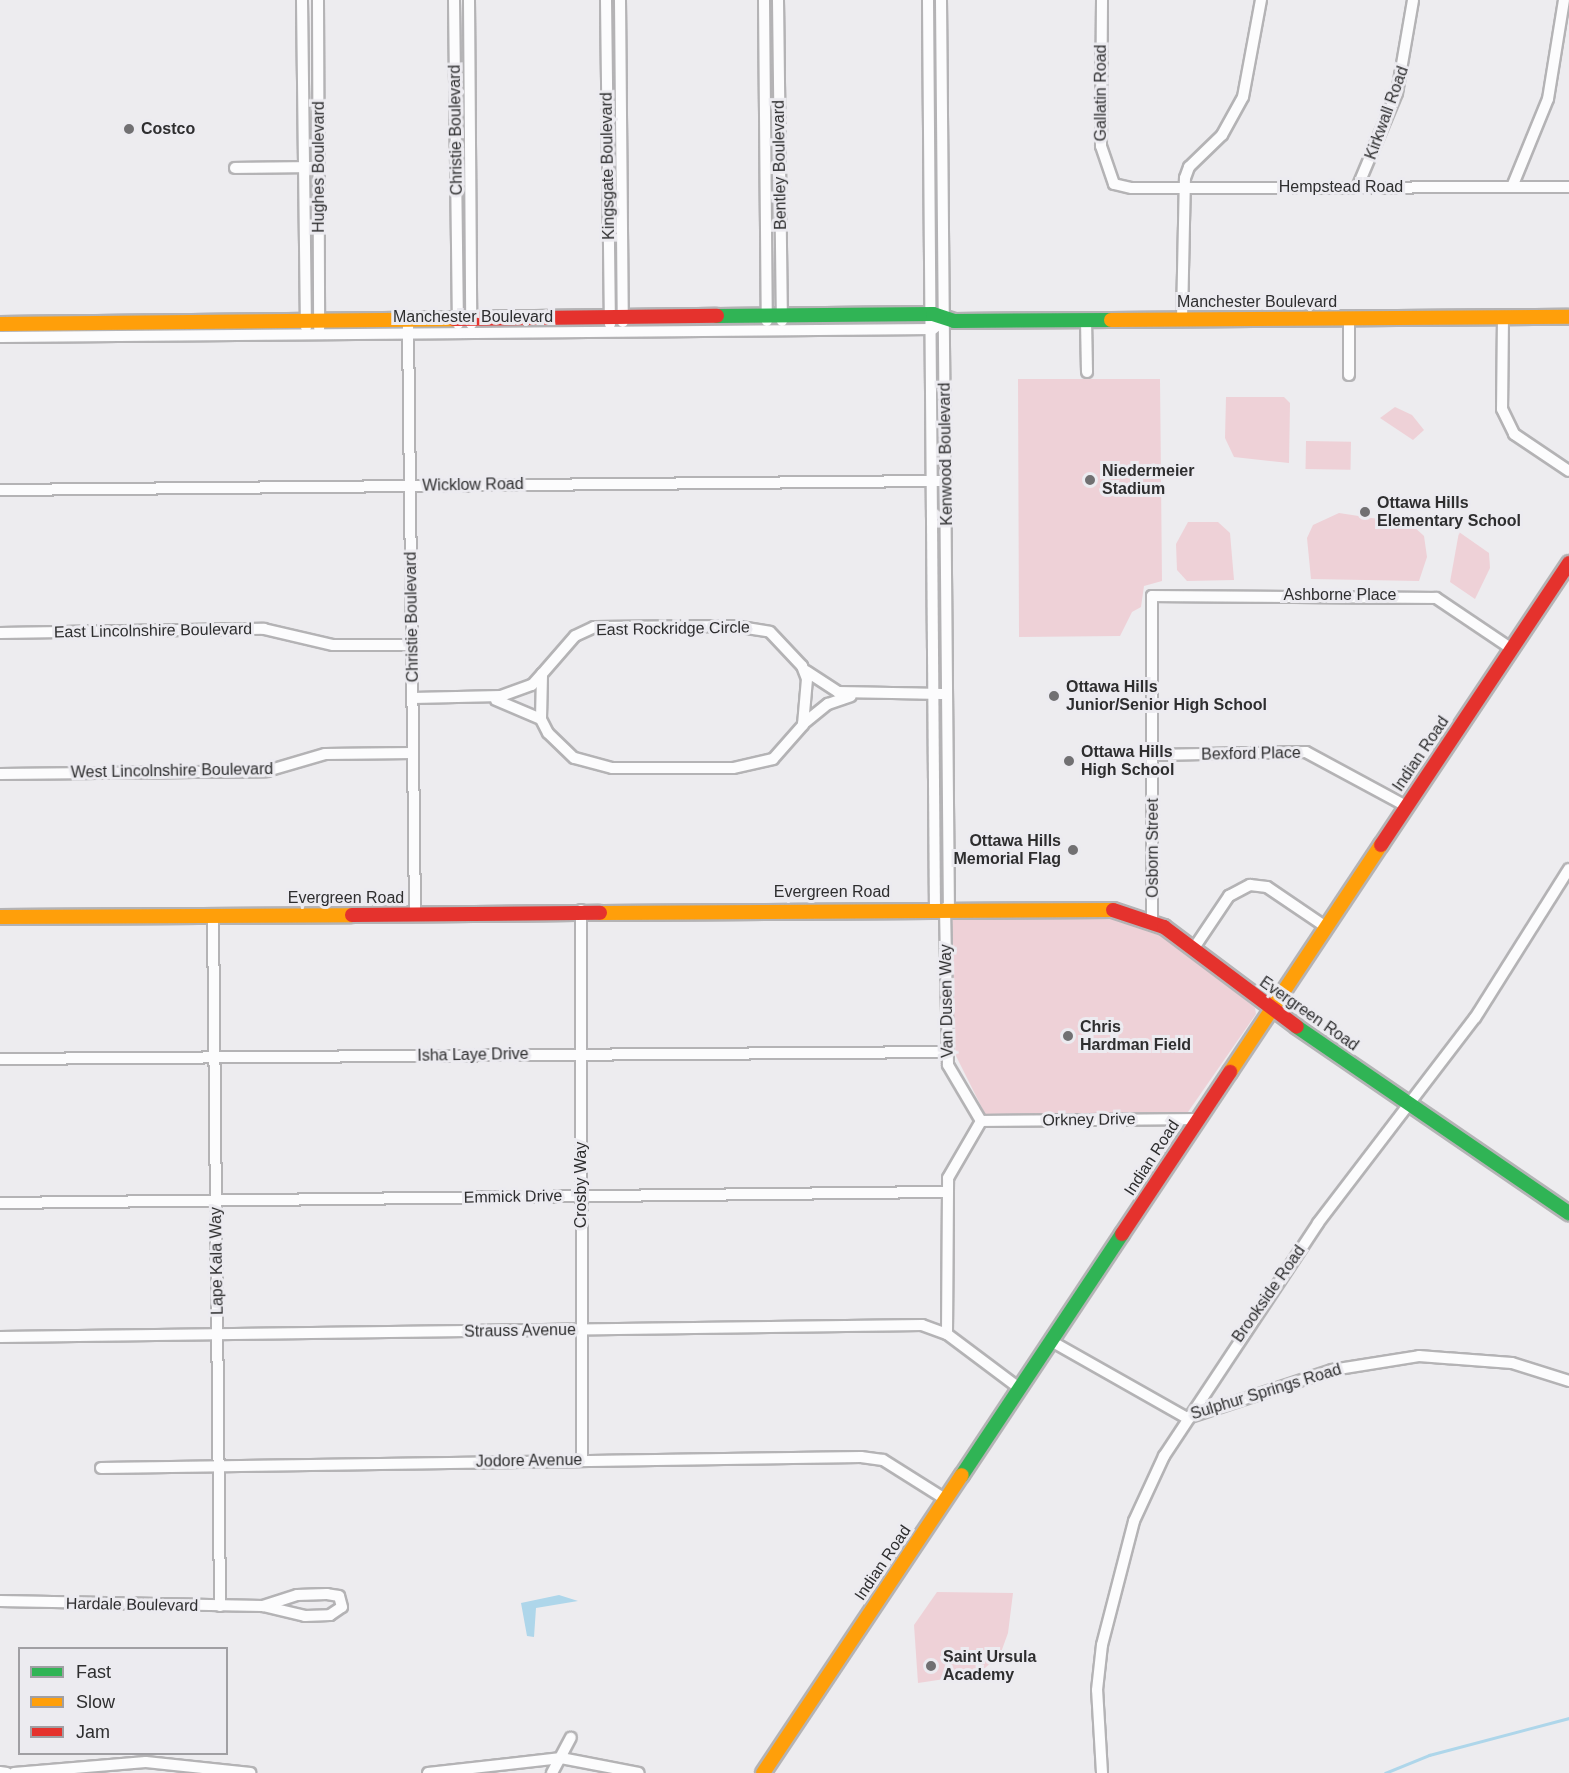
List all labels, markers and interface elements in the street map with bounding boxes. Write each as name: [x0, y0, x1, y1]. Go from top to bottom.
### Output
street label: Gallatin Road: [1091, 45, 1111, 141]
street label: Christie Boulevard: [445, 64, 467, 196]
street label: Kirkwall Road: [1361, 64, 1413, 162]
street label: Kingsgate Boulevard: [597, 92, 619, 240]
street label: Bentley Boulevard: [769, 100, 791, 230]
street label: Hughes Boulevard: [309, 101, 329, 233]
place label: Costco: [141, 119, 195, 139]
marker: Costco: [122, 122, 136, 136]
street label: Hempstead Road: [1279, 177, 1403, 197]
street label: Manchester Boulevard: [1177, 292, 1337, 312]
street label: Manchester Boulevard: [393, 307, 553, 327]
street label: Kenwood Boulevard: [935, 382, 957, 526]
place label: Niedermeier Stadium: [1102, 461, 1194, 499]
marker: Niedermeier Stadium: [1083, 473, 1097, 487]
street label: Wicklow Road: [422, 475, 524, 495]
place label: Ottawa Hills Elementary School: [1377, 493, 1521, 531]
marker: Ottawa Hills Elementary School: [1358, 505, 1372, 519]
street label: Christie Boulevard: [401, 551, 423, 683]
street label: Ashborne Place: [1284, 585, 1396, 605]
street label: East Rockridge Circle: [596, 618, 750, 640]
street label: East Lincolnshire Boulevard: [54, 620, 252, 642]
place label: Ottawa Hills Junior/Senior High School: [1066, 677, 1267, 715]
marker: Ottawa Hills Junior/Senior High School: [1047, 689, 1061, 703]
street label: Indian Road: [1389, 713, 1453, 795]
place label: Ottawa Hills High School: [1081, 742, 1174, 780]
street label: Bexford Place: [1201, 744, 1301, 764]
marker: Ottawa Hills High School: [1062, 754, 1076, 768]
street label: West Lincolnshire Boulevard: [71, 760, 273, 782]
street label: Osborn Street: [1143, 798, 1163, 898]
place label: Ottawa Hills Memorial Flag: [953, 831, 1061, 869]
marker: Ottawa Hills Memorial Flag: [1066, 843, 1080, 857]
street label: Evergreen Road: [774, 882, 890, 902]
street label: Evergreen Road: [288, 888, 404, 908]
street label: Van Dusen Way: [936, 944, 958, 1058]
street label: Evergreen Road: [1256, 973, 1362, 1055]
place label: Chris Hardman Field: [1080, 1017, 1191, 1055]
marker: Chris Hardman Field: [1061, 1029, 1075, 1043]
street label: Isha Laye Drive: [417, 1044, 529, 1066]
street label: Orkney Drive: [1042, 1110, 1136, 1130]
street label: Indian Road: [1120, 1117, 1184, 1199]
street label: Crosby Way: [571, 1142, 591, 1228]
street label: Emmick Drive: [464, 1187, 562, 1207]
street label: Lape Kala Way: [206, 1207, 228, 1315]
street label: Brookside Road: [1228, 1242, 1310, 1346]
street label: Strauss Avenue: [464, 1320, 576, 1342]
street label: Sulphur Springs Road: [1188, 1360, 1344, 1424]
street label: Jodore Avenue: [475, 1450, 583, 1472]
street label: Indian Road: [851, 1522, 915, 1604]
street label: Hardale Boulevard: [66, 1594, 198, 1616]
legend: [18, 1647, 228, 1755]
place label: Saint Ursula Academy: [943, 1647, 1036, 1685]
marker: Saint Ursula Academy: [924, 1659, 938, 1673]
text: Fast: [76, 1662, 111, 1682]
text: Slow: [76, 1692, 115, 1712]
text: Jam: [76, 1722, 110, 1742]

